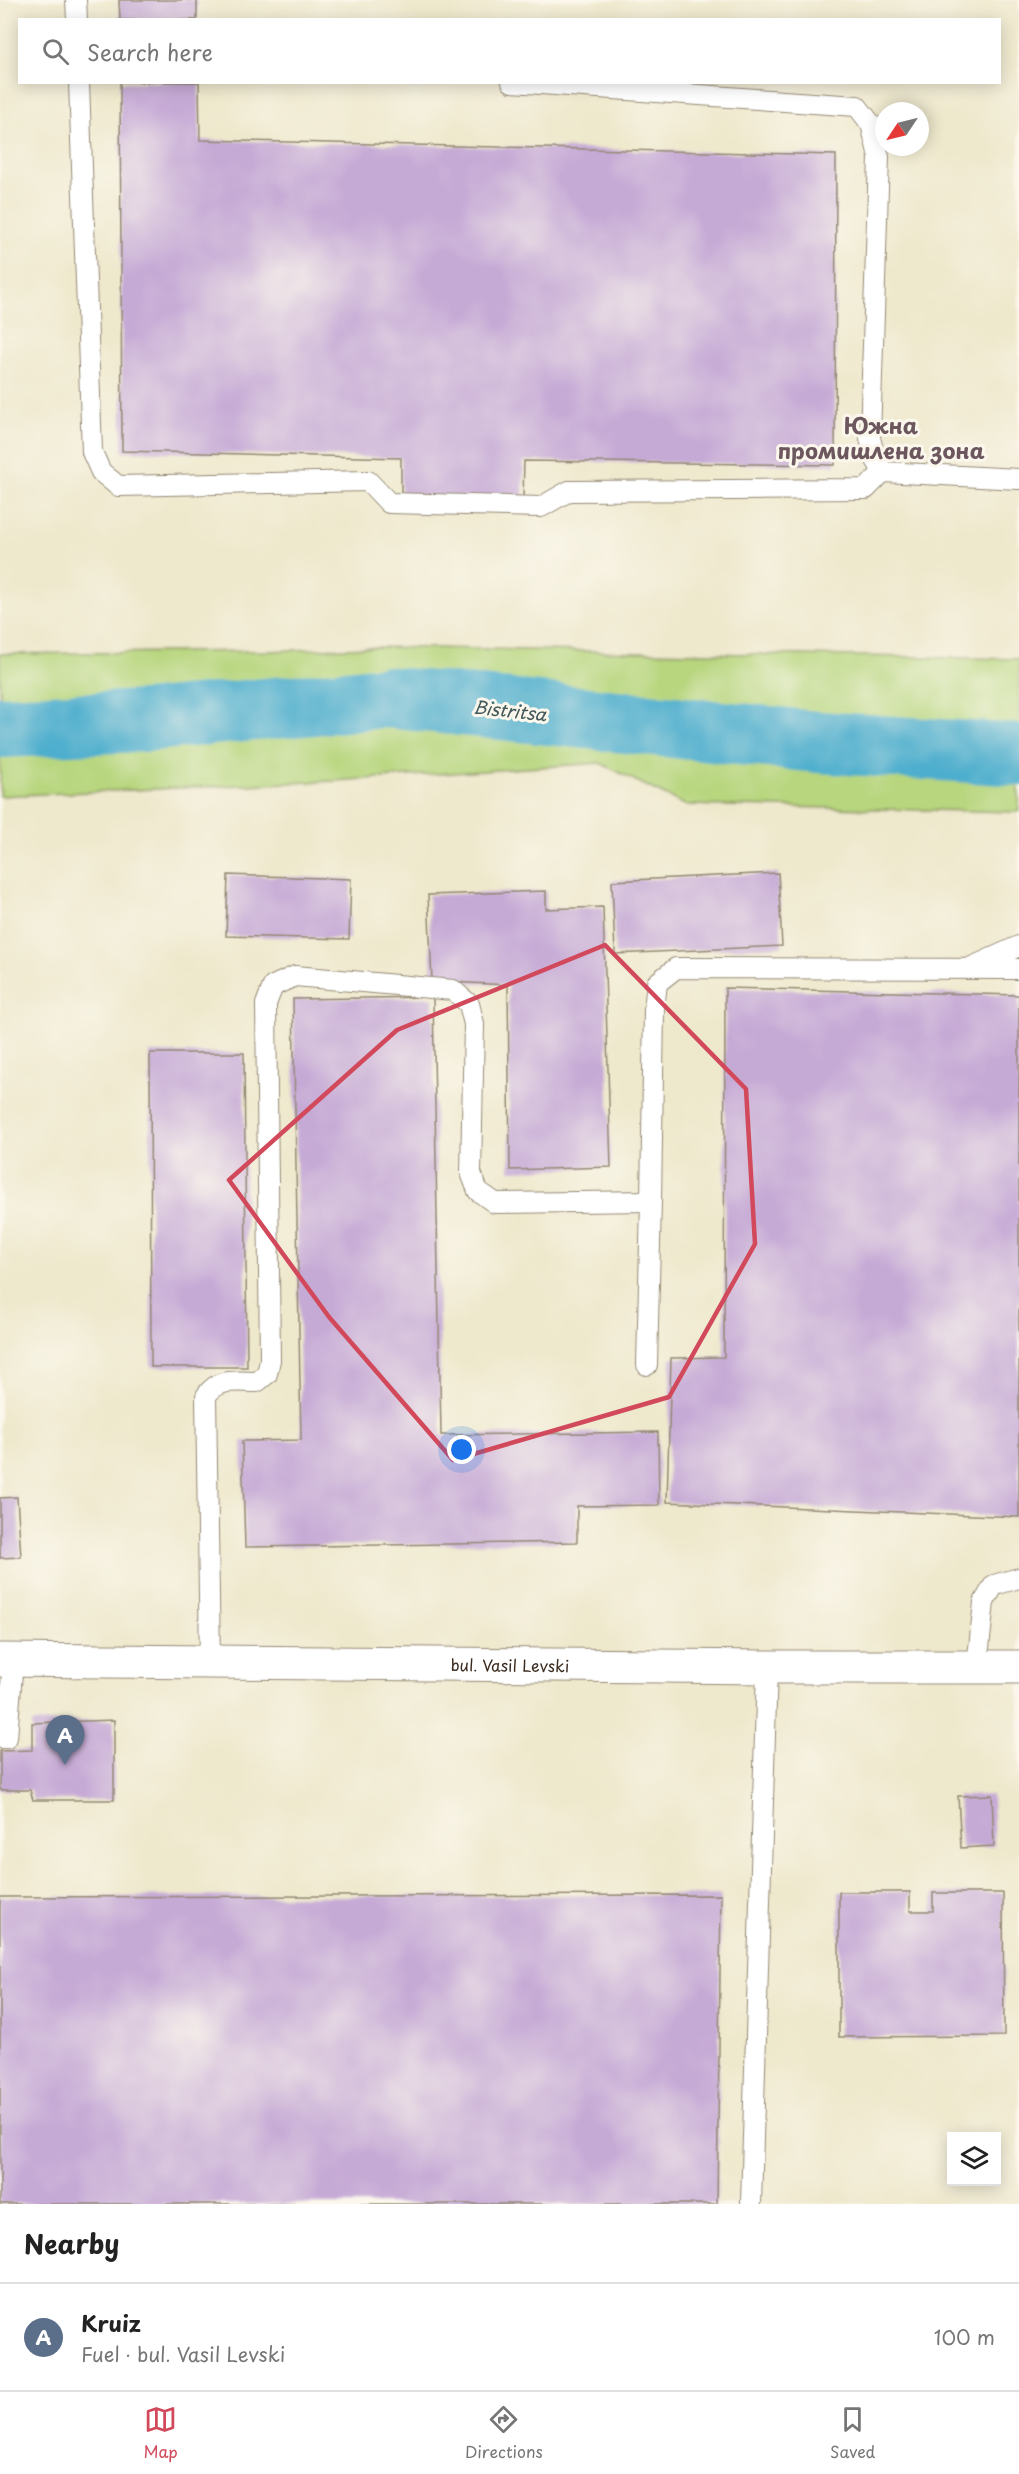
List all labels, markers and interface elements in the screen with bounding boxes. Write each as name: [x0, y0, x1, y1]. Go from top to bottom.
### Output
search box: [18, 18, 1001, 84]
icon: search: [39, 35, 72, 68]
text: Search here: [87, 35, 213, 68]
north arrow: [875, 102, 929, 156]
district label: Южна промишлена зона: [777, 408, 985, 466]
water label: Bistritsa: [472, 693, 549, 727]
your location: [447, 1435, 476, 1464]
street label: bul. Vasil Levski: [451, 1652, 569, 1677]
pin: A: [46, 1716, 84, 1765]
map controls: [947, 2132, 1001, 2186]
button: layers: [947, 2132, 1001, 2186]
text: Nearby: [24, 2224, 119, 2263]
text: Kruiz: [81, 2306, 141, 2339]
text: A: [36, 2322, 51, 2352]
text: 100 m: [934, 2322, 995, 2352]
text: Fuel · bul. Vasil Levski: [81, 2339, 285, 2369]
tab: Map: [144, 2403, 178, 2463]
tab: Directions: [465, 2403, 543, 2463]
tab: Saved: [830, 2403, 875, 2463]

